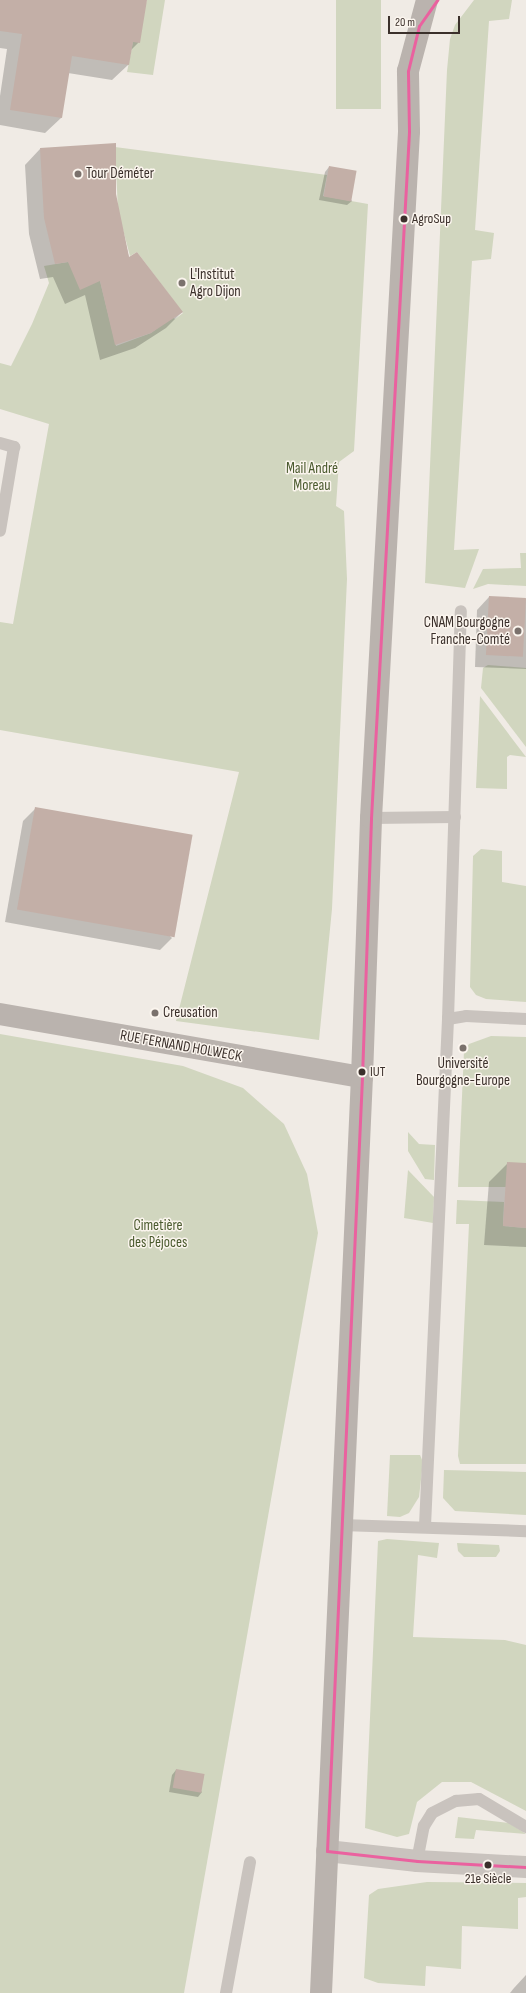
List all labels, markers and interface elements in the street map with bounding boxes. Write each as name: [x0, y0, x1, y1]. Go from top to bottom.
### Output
scale bar: [390, 8, 462, 34]
text: 20 m: [395, 15, 415, 30]
place label: Tour Déméter: [86, 165, 154, 183]
marker: Tour Déméter: [73, 169, 83, 179]
place label: AgroSup: [412, 211, 451, 227]
marker: AgroSup: [399, 214, 409, 224]
place label: L'Institut Agro Dijon: [190, 265, 241, 300]
marker: L'Institut Agro Dijon: [177, 278, 187, 288]
park label: Mail André Moreau: [286, 459, 338, 494]
place label: CNAM Bourgogne Franche-Comté: [424, 613, 510, 648]
marker: CNAM Bourgogne Franche-Comté: [513, 626, 523, 636]
place label: Creusation: [163, 1004, 218, 1022]
marker: Creusation: [150, 1008, 160, 1018]
street label: RUE FERNAND HOLWECK: [119, 1026, 243, 1066]
marker: Université Bourgogne-Europe: [458, 1043, 468, 1053]
place label: Université Bourgogne-Europe: [416, 1054, 510, 1089]
place label: IUT: [370, 1064, 385, 1080]
marker: IUT: [357, 1067, 367, 1077]
park label: Cimetière des Péjoces: [129, 1216, 187, 1251]
marker: 21e Siècle: [483, 1860, 493, 1870]
place label: 21e Siècle: [465, 1871, 511, 1887]

